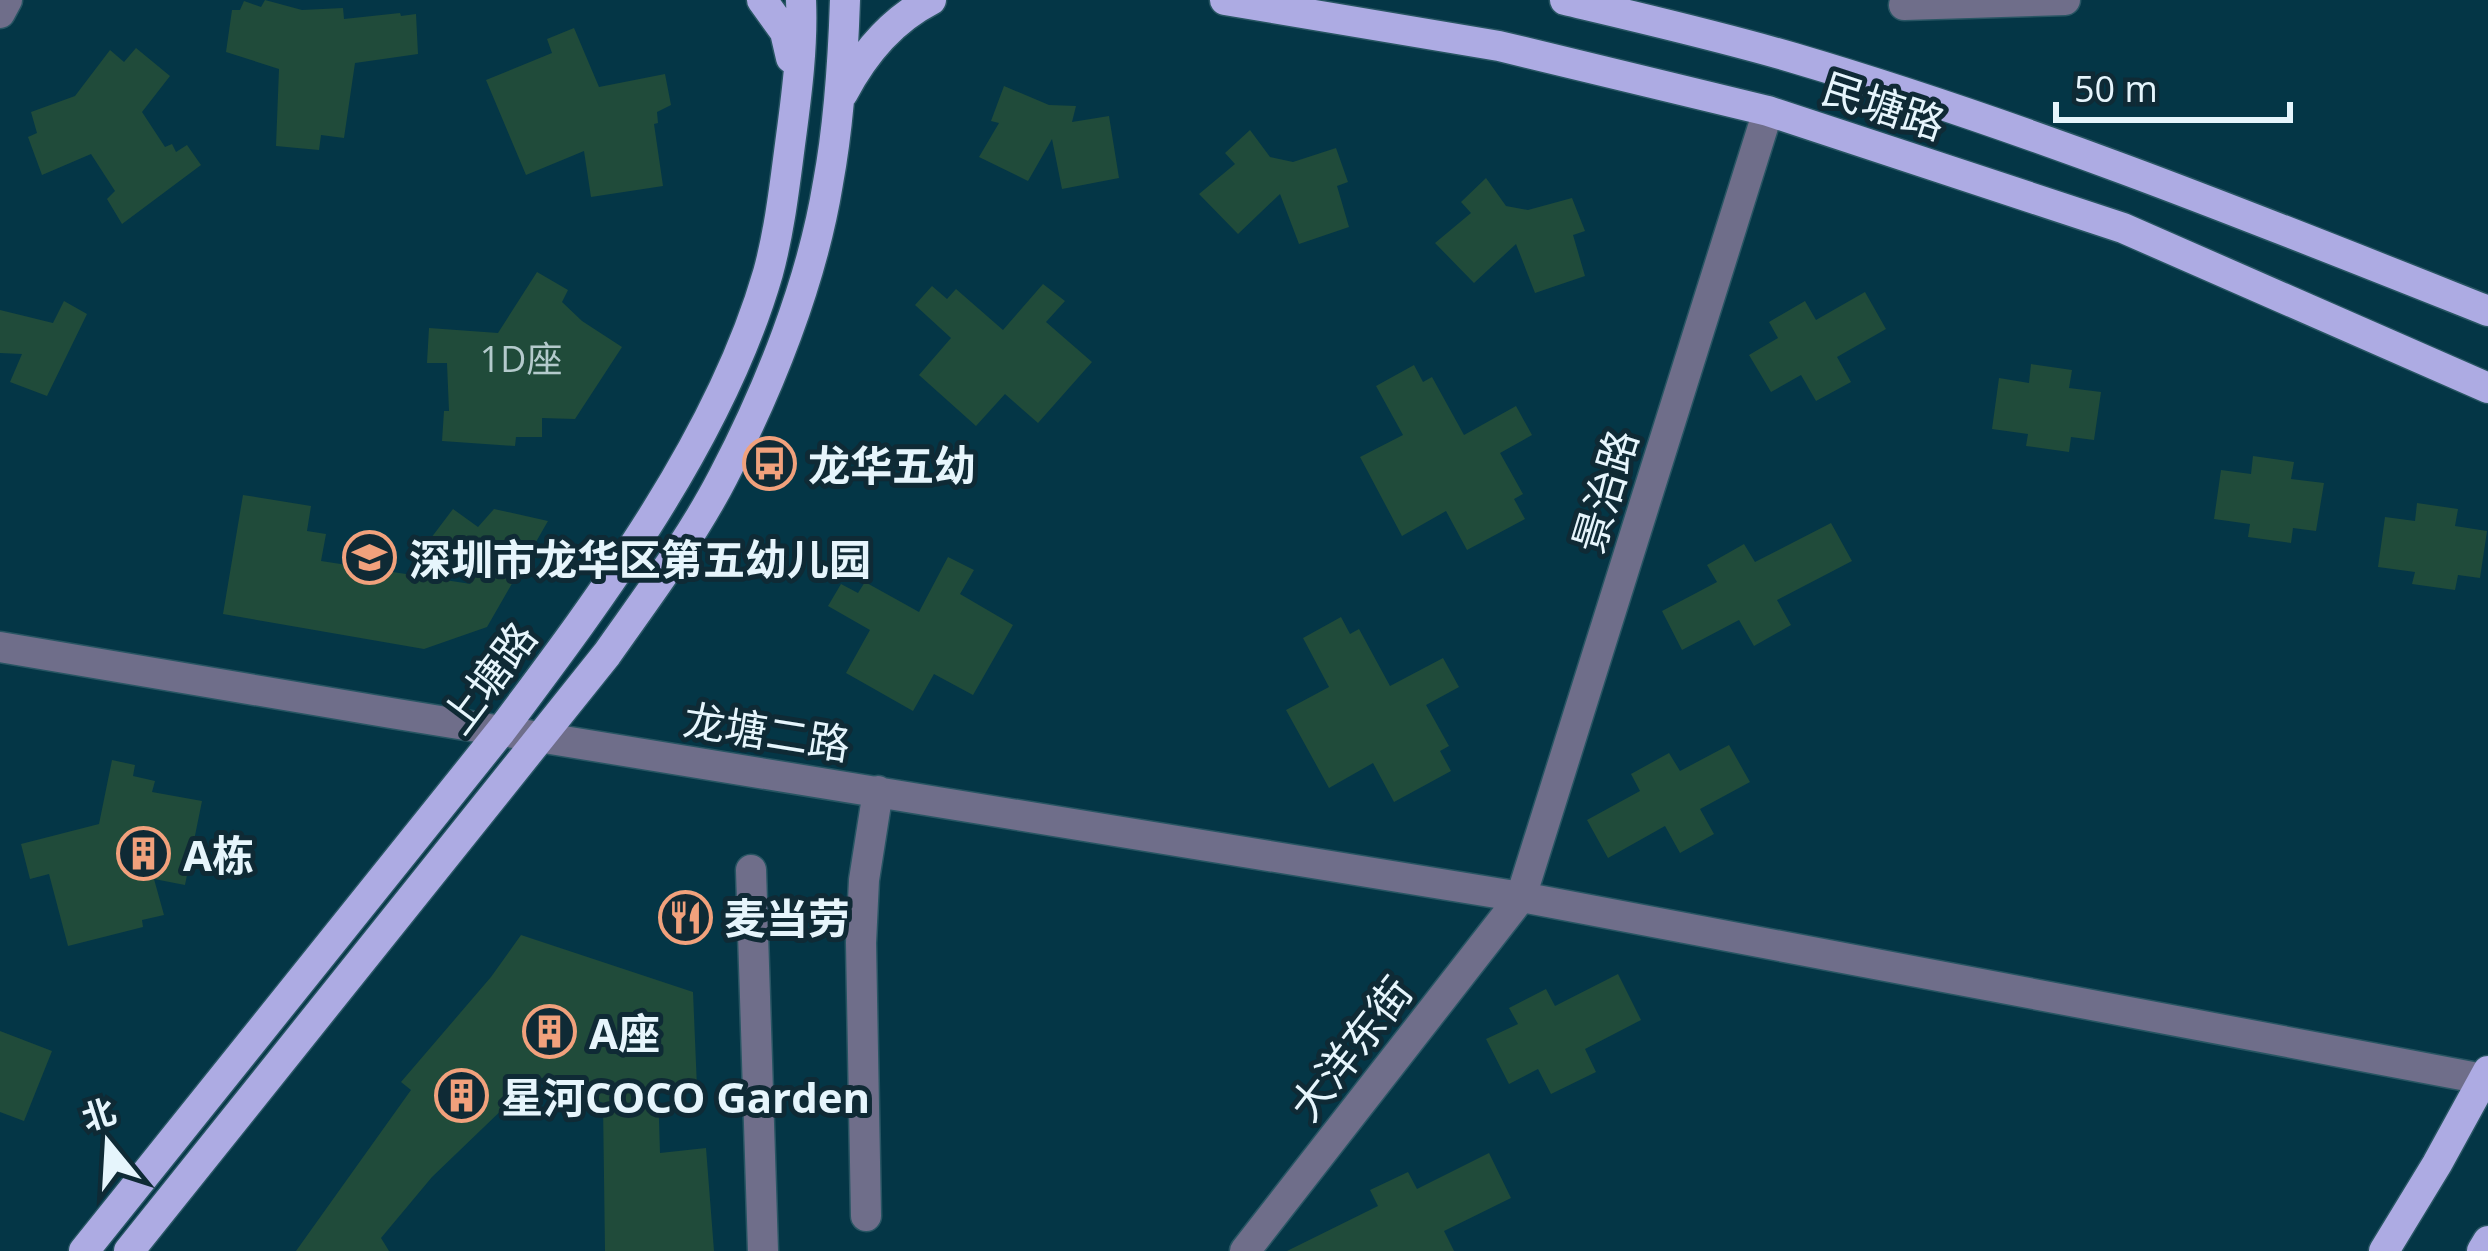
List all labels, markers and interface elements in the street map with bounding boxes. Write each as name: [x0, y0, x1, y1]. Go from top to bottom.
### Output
scale bar: [2056, 48, 2290, 122]
street label: 民塘路: [1815, 58, 1953, 152]
text: 50 m: [2074, 64, 2158, 113]
house number: 1D座: [480, 334, 562, 383]
street label: 景治路: [1558, 422, 1650, 560]
bus stop icon: 龙华五幼: [741, 436, 797, 492]
place label: 龙华五幼: [808, 436, 976, 493]
school or university icon: 深圳市龙华区第五幼儿园: [342, 530, 398, 586]
place label: 深圳市龙华区第五幼儿园: [409, 530, 871, 587]
street label: 上塘路: [427, 610, 549, 744]
street label: 龙塘二路: [680, 690, 854, 772]
building icon: A栋: [116, 826, 172, 882]
place label: A栋: [183, 826, 254, 883]
restaurant icon: 麦当劳: [657, 889, 713, 945]
place label: 麦当劳: [724, 889, 850, 946]
street label: 大洋东街: [1276, 964, 1424, 1132]
building icon: A座: [522, 1004, 578, 1060]
place label: A座: [589, 1004, 660, 1061]
building icon: 星河COCO Garden: [434, 1068, 490, 1124]
place label: 星河COCO Garden: [501, 1068, 870, 1125]
north arrow: [48, 1083, 168, 1203]
text: 北: [76, 1087, 121, 1140]

